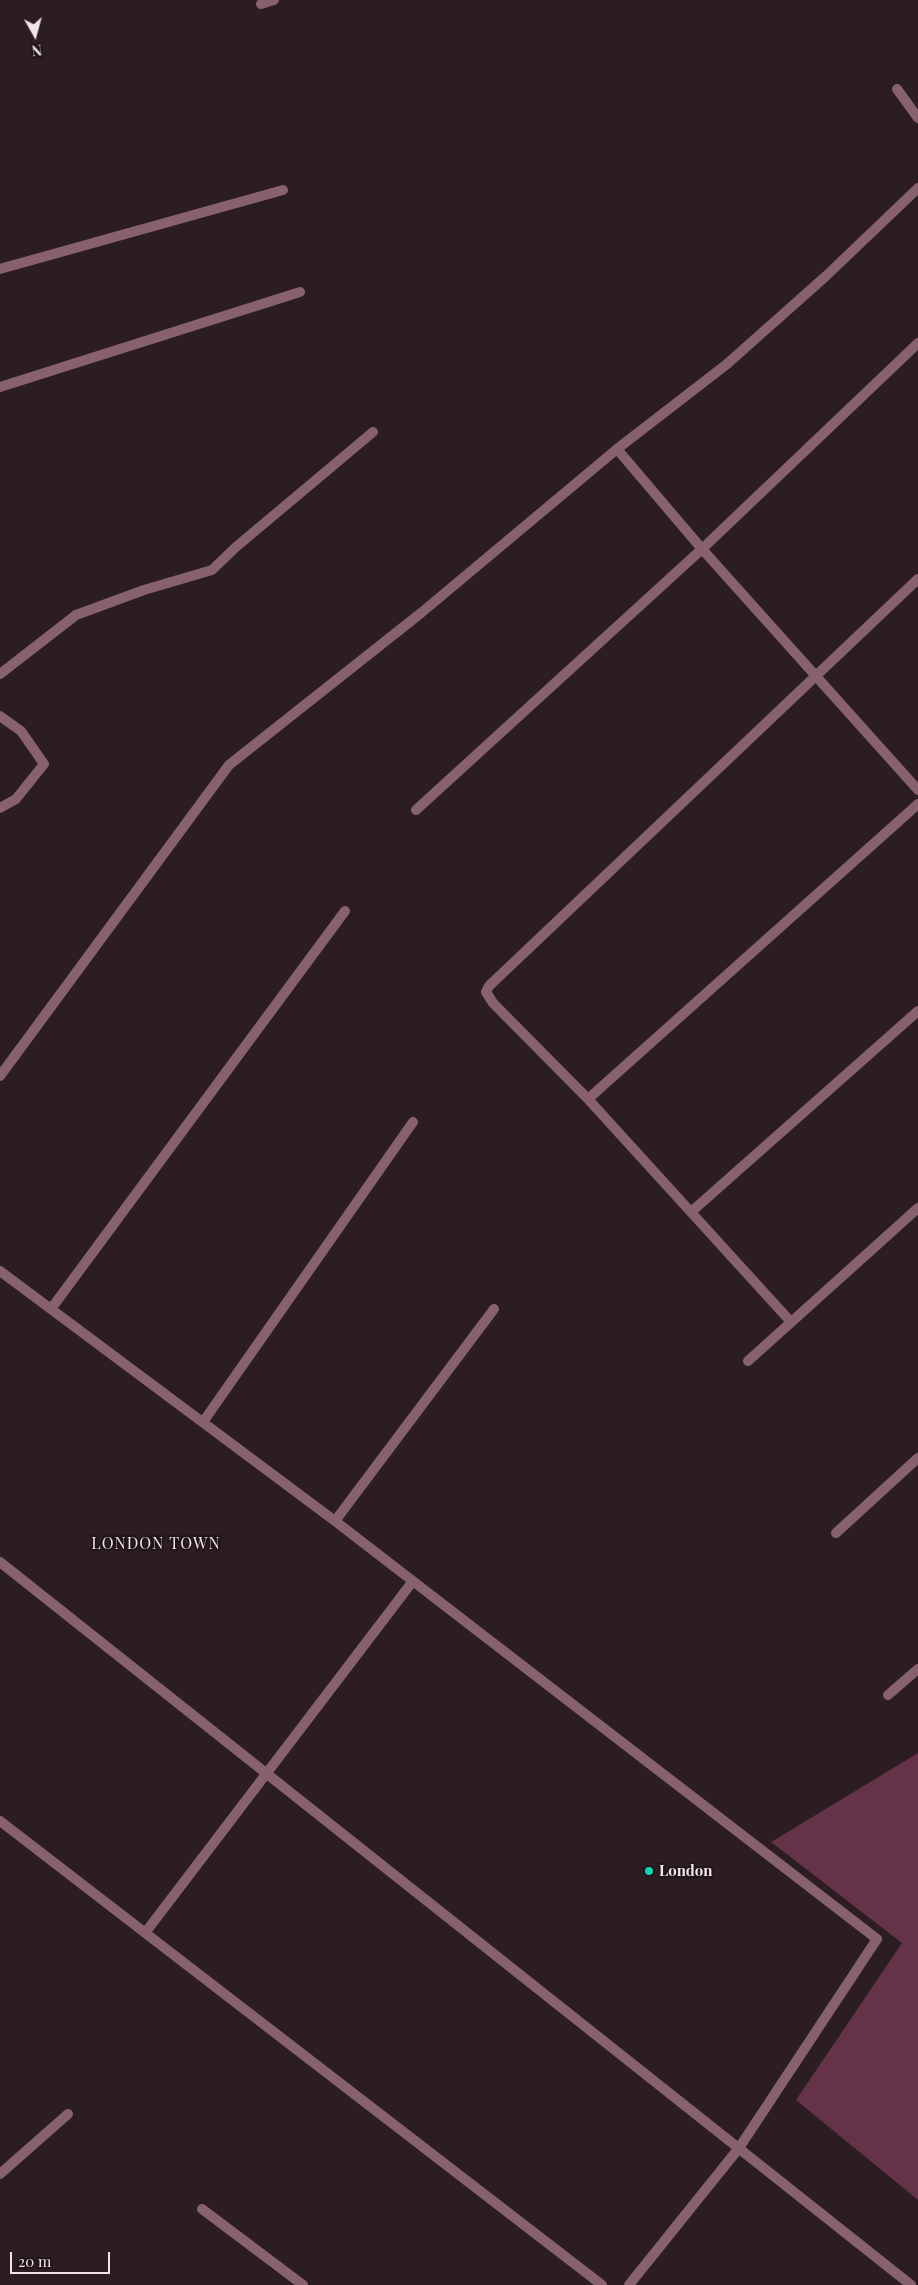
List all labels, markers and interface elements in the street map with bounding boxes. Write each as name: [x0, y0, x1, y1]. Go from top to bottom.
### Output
north arrow: [10, 10, 60, 60]
text: N: [31, 40, 43, 60]
district label: LONDON TOWN: [90, 1534, 222, 1554]
place label: London: [659, 1862, 713, 1880]
marker: London: [643, 1865, 655, 1877]
scale bar: [12, 2242, 112, 2274]
text: 20 m: [18, 2251, 51, 2271]

